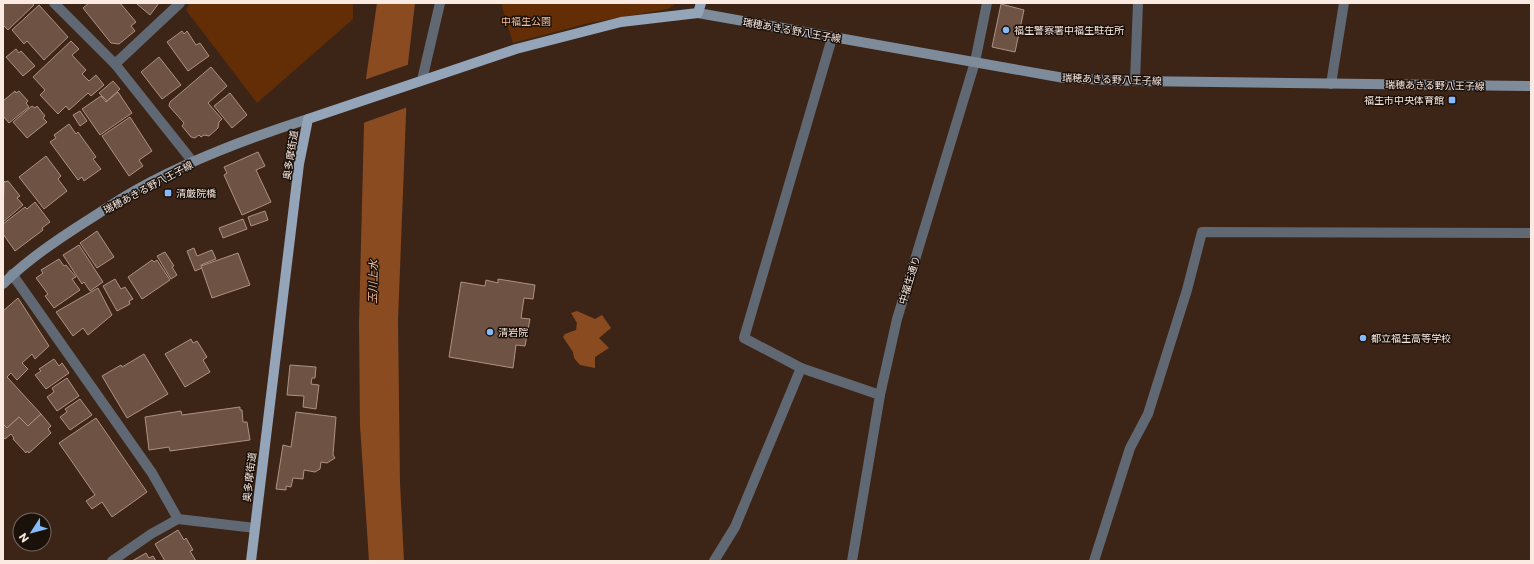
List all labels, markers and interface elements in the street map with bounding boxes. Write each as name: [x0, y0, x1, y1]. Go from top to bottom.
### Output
park label: 中福生公園: [501, 15, 551, 27]
street label: 瑞穂あきる野八王子線: [742, 15, 842, 45]
place label: 福生警察署中福生駐在所: [1014, 24, 1124, 36]
marker: 福生警察署中福生駐在所: [1001, 25, 1011, 35]
street label: 瑞穂あきる野八王子線: [1062, 71, 1162, 87]
street label: 瑞穂あきる野八王子線: [1385, 78, 1485, 92]
place label: 福生市中央体育館: [1364, 94, 1444, 106]
marker: 福生市中央体育館: [1447, 95, 1457, 105]
street label: 奥多摩街道: [280, 129, 300, 181]
street label: 瑞穂あきる野八王子線: [101, 158, 195, 216]
place label: 清厳院橋: [176, 187, 216, 199]
marker: 清厳院橋: [163, 188, 173, 198]
street label: 中福生通り: [896, 254, 922, 306]
water label: 玉川上水: [366, 259, 379, 304]
place label: 清岩院: [498, 326, 528, 338]
marker: 清岩院: [485, 327, 495, 337]
place label: 都立福生高等学校: [1371, 332, 1451, 344]
marker: 都立福生高等学校: [1358, 333, 1368, 343]
street label: 奥多摩街道: [240, 451, 258, 503]
north arrow: [12, 512, 52, 552]
text: N: [16, 531, 31, 545]

